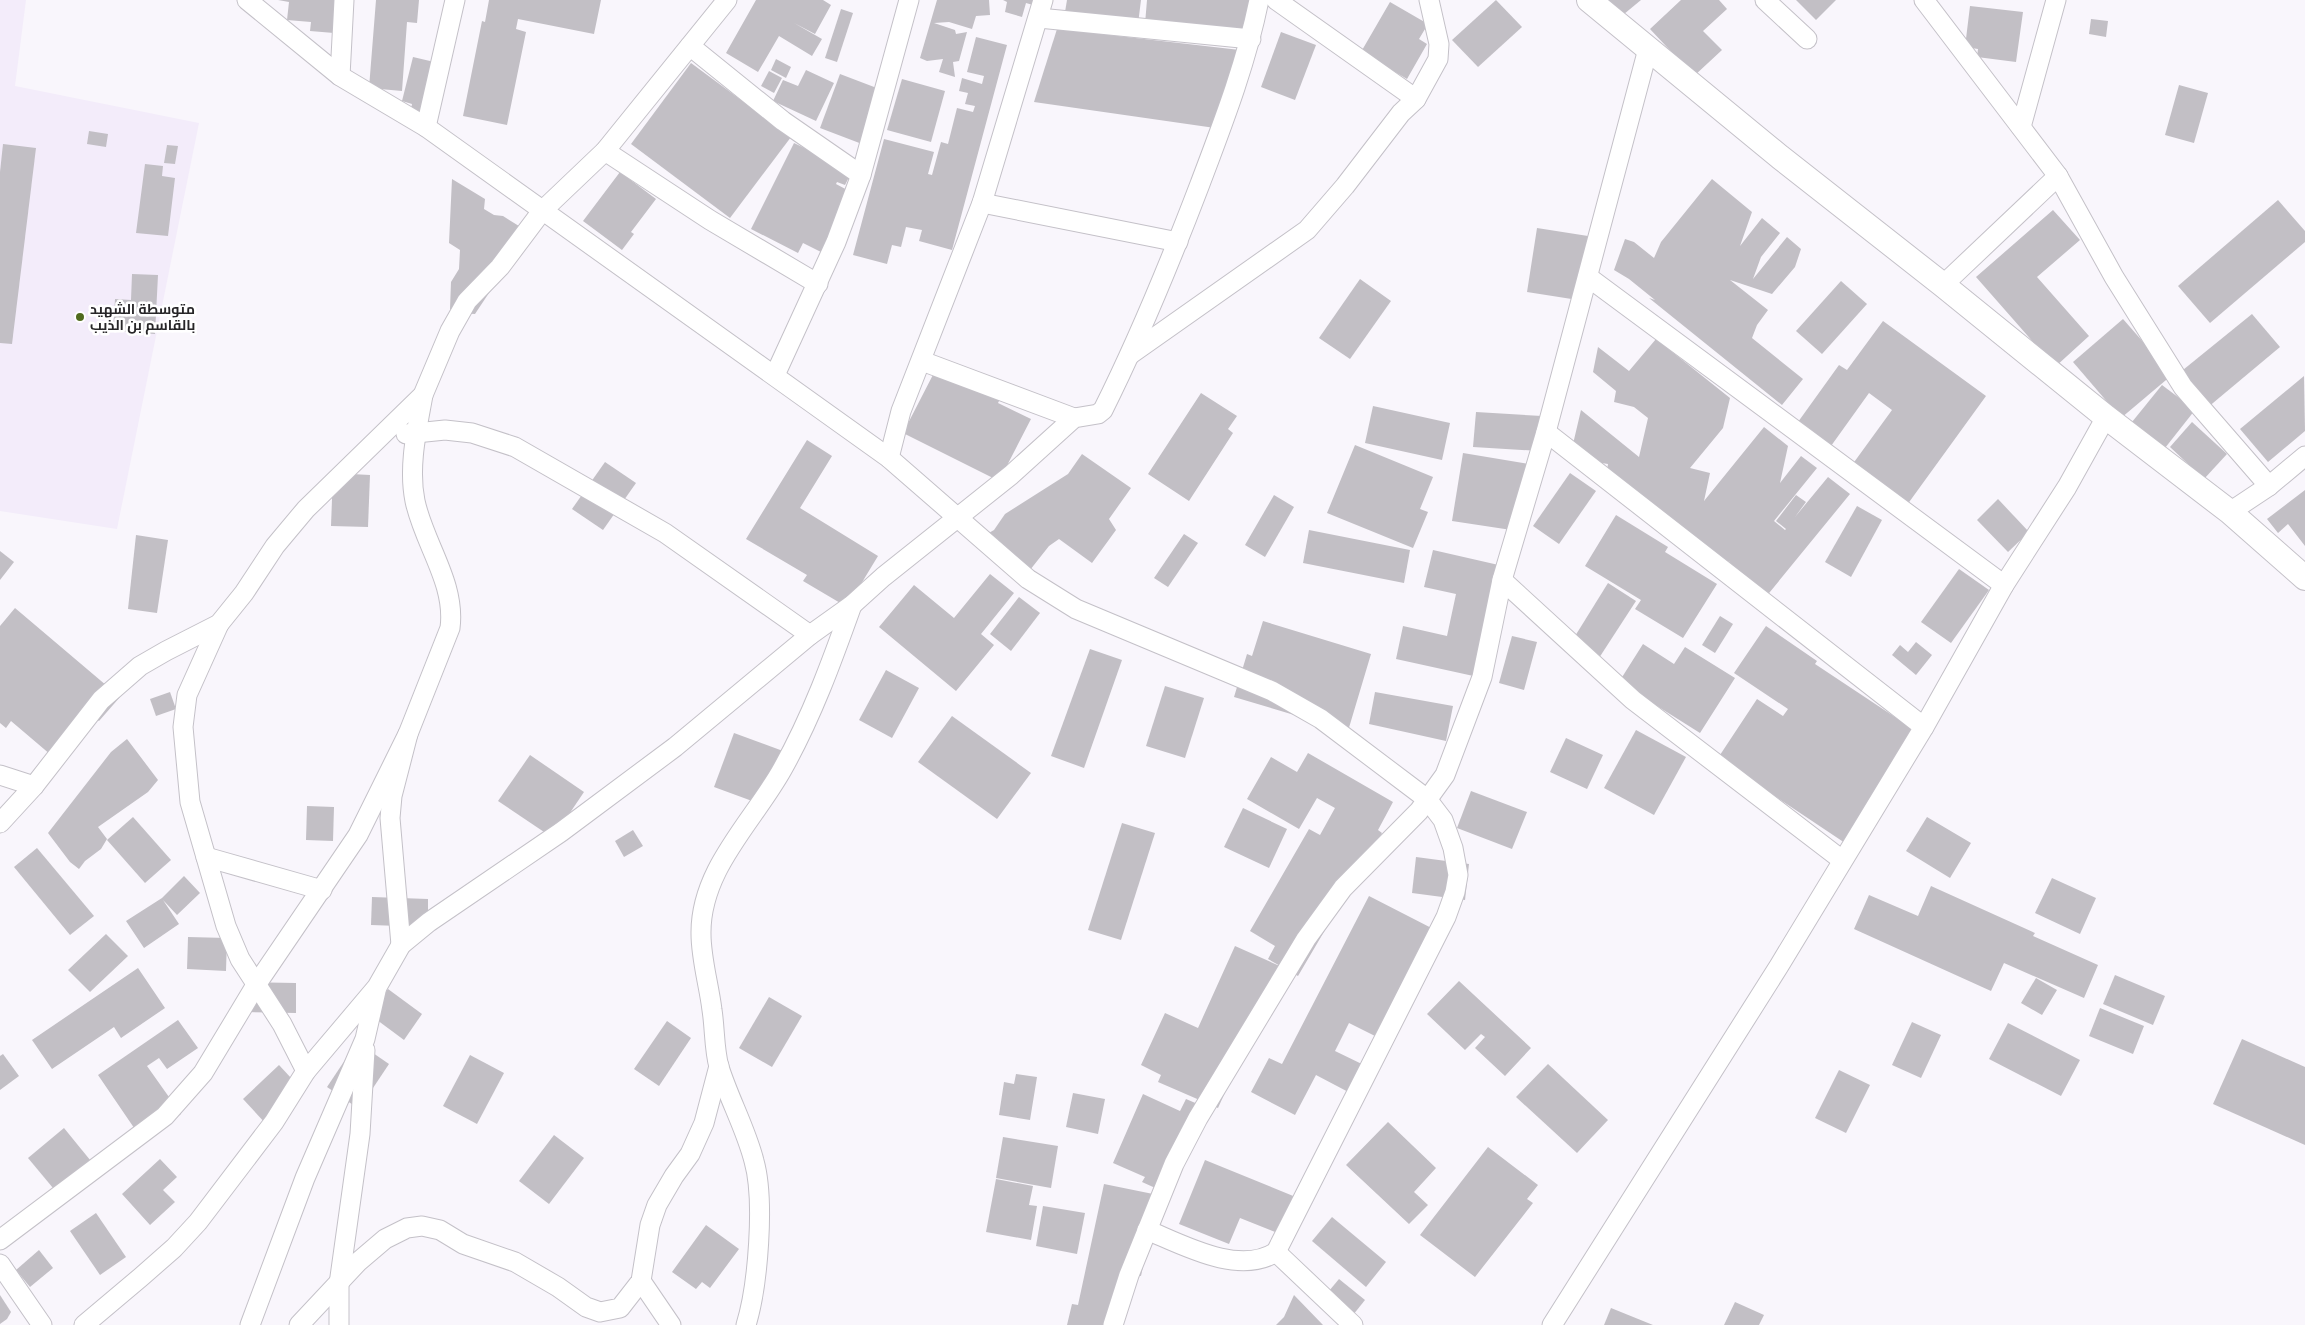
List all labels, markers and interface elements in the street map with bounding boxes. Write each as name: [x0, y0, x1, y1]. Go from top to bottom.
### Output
place label: متوسطة الشهيد بالقاسم بن الذيب: [90, 300, 195, 335]
marker: متوسطة الشهيد بالقاسم بن الذيب: [74, 311, 86, 323]

